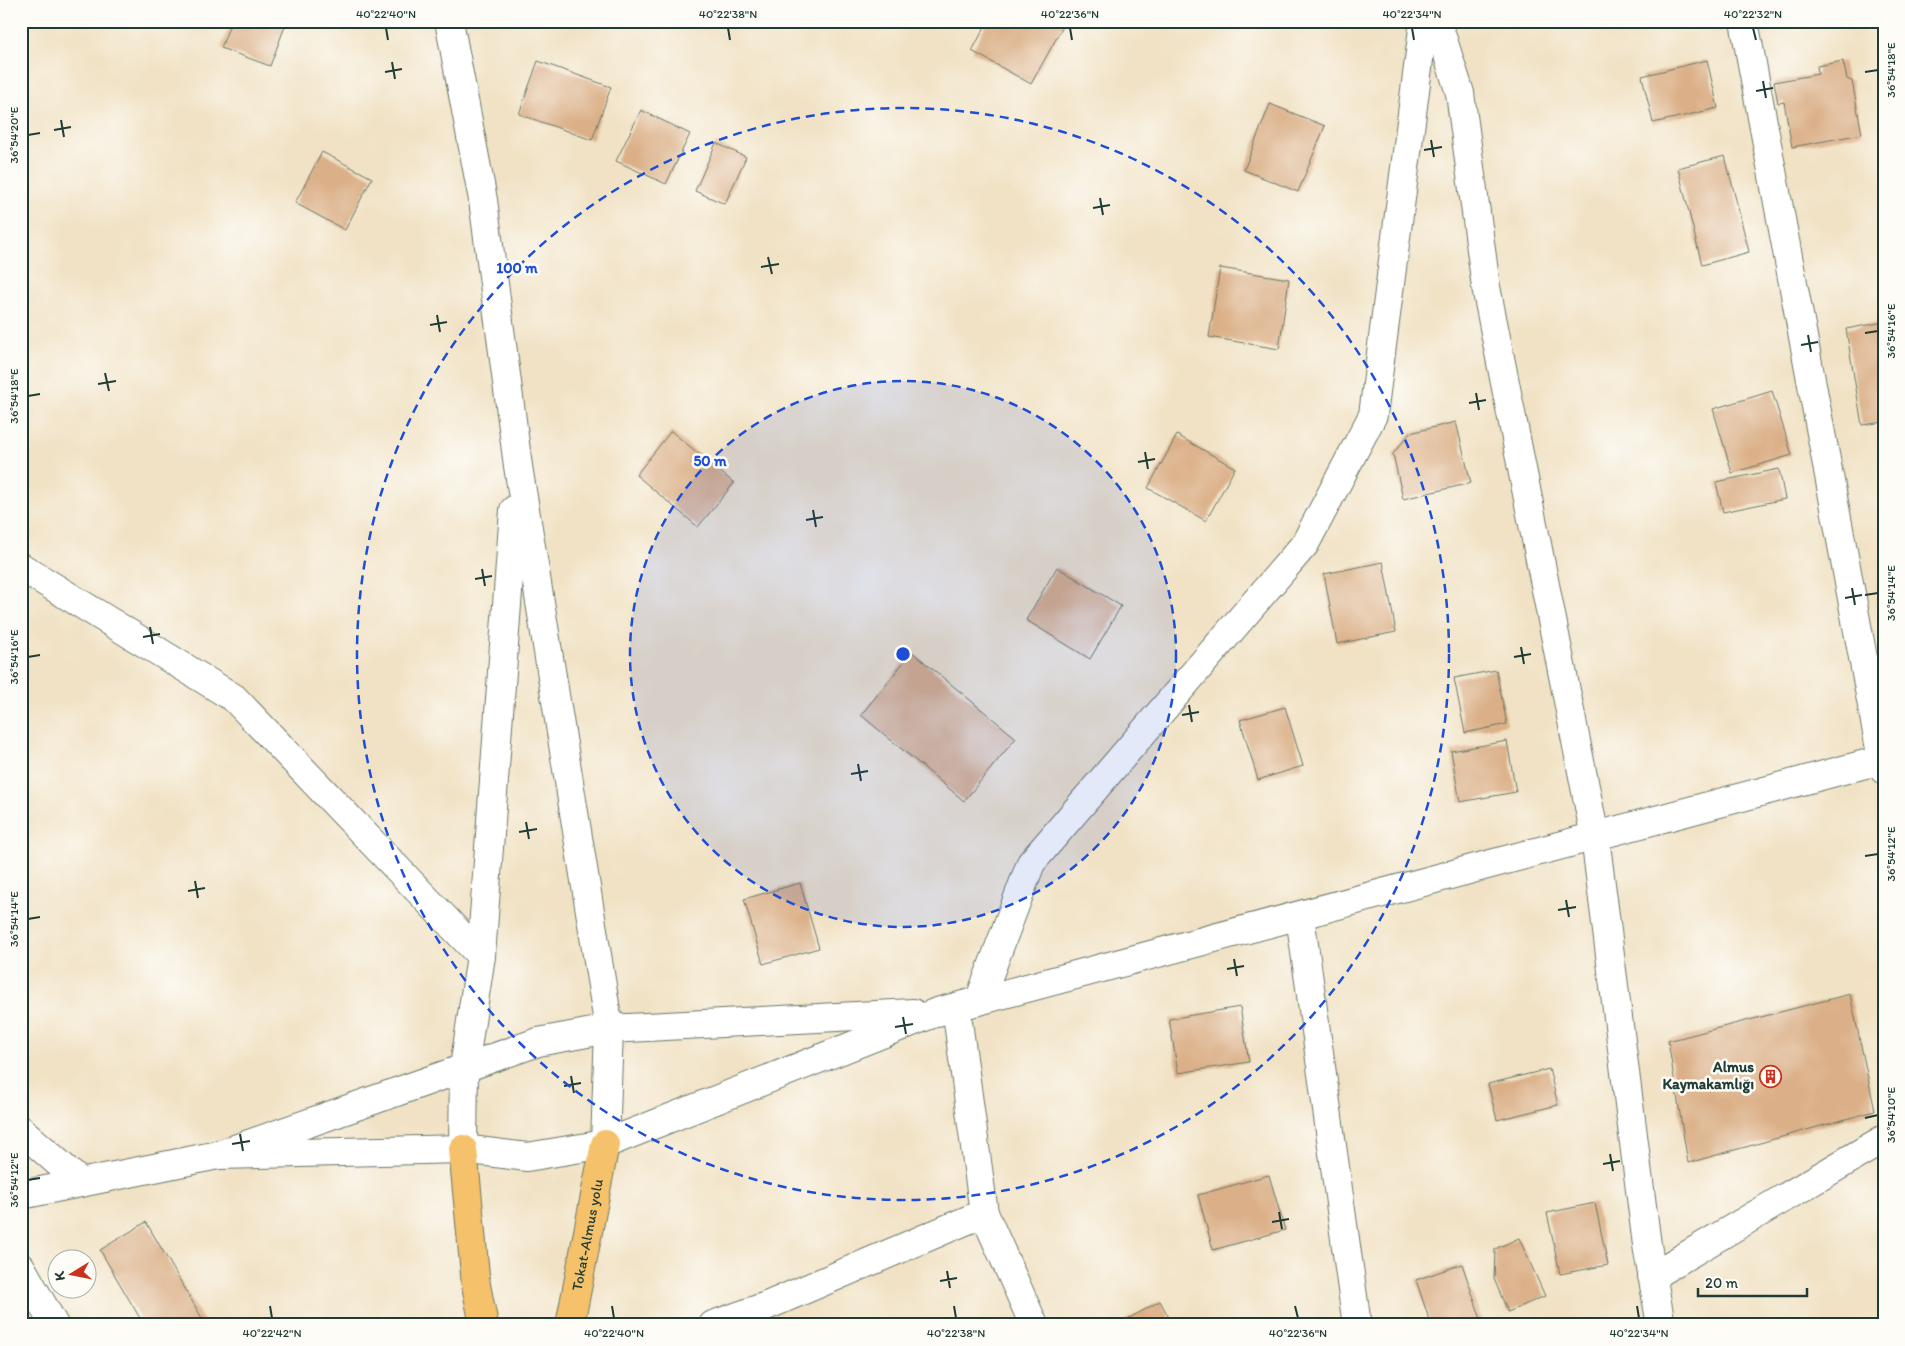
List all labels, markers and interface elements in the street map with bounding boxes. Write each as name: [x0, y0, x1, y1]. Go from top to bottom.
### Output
text: 40°22'40"N: [356, 7, 416, 21]
text: 40°22'38"N: [699, 7, 757, 21]
text: 40°22'36"N: [1041, 7, 1099, 21]
text: 40°22'34"N: [1382, 7, 1442, 21]
text: 40°22'32"N: [1724, 7, 1782, 21]
text: 36°54'18"E: [1884, 42, 1898, 98]
text: 36°54'20"E: [7, 106, 21, 163]
text: 100 m: [496, 259, 538, 277]
text: 36°54'16"E: [1884, 303, 1898, 359]
text: 36°54'18"E: [7, 368, 21, 424]
text: 50 m: [693, 452, 727, 470]
text: 36°54'14"E: [1884, 565, 1898, 621]
text: 36°54'16"E: [7, 629, 21, 685]
centre of rings: [894, 645, 912, 663]
text: 36°54'12"E: [1884, 826, 1898, 882]
text: 36°54'14"E: [7, 891, 21, 947]
place label: Almus Kaymakamlığı: [1662, 1058, 1754, 1094]
building icon: Almus Kaymakamlığı: [1758, 1064, 1782, 1088]
text: 36°54'10"E: [1884, 1087, 1898, 1143]
text: 36°54'12"E: [7, 1152, 21, 1208]
street label: Tokat-Almus yolu: [568, 1177, 607, 1292]
north arrow: [48, 1248, 98, 1298]
scale bar: [1698, 1266, 1806, 1298]
text: K: [50, 1269, 69, 1282]
text: 20 m: [1705, 1274, 1739, 1292]
text: 40°22'42"N: [242, 1326, 302, 1340]
text: 40°22'40"N: [584, 1326, 644, 1340]
text: 40°22'38"N: [927, 1326, 985, 1340]
text: 40°22'36"N: [1269, 1326, 1327, 1340]
text: 40°22'34"N: [1609, 1326, 1669, 1340]

